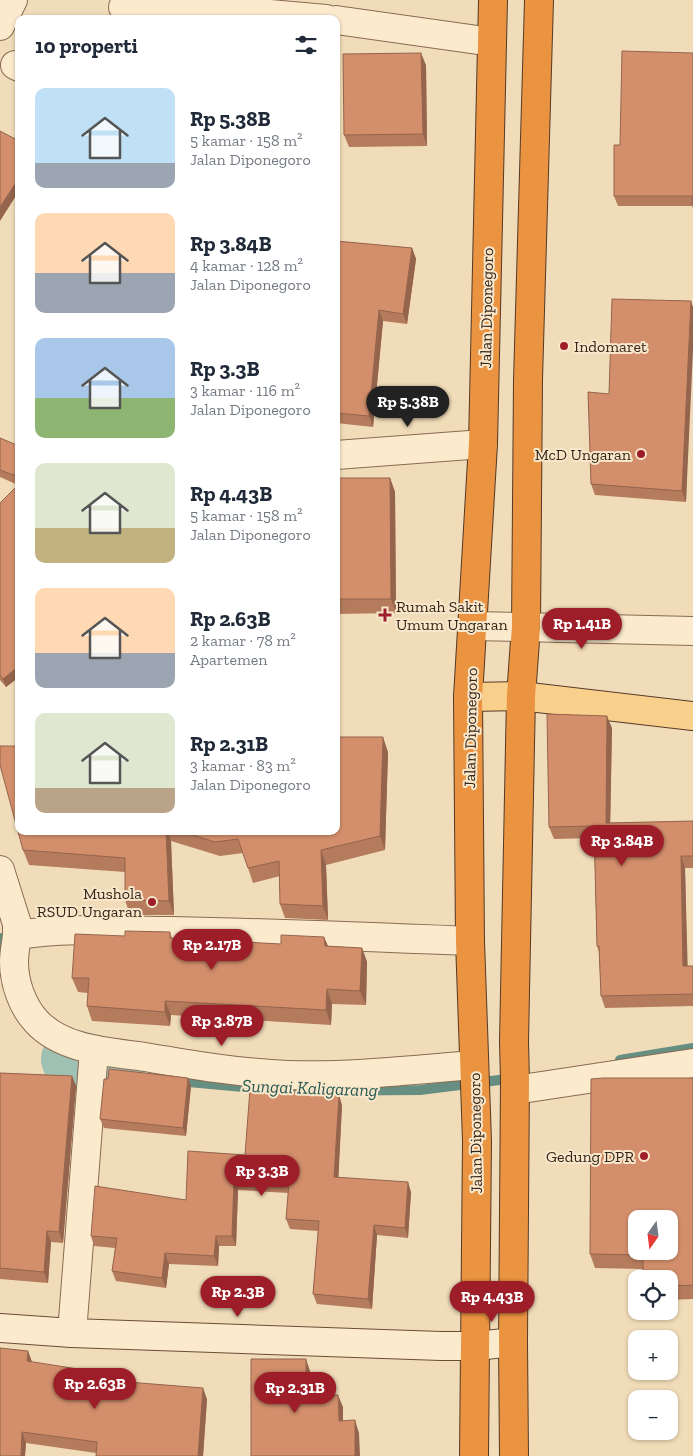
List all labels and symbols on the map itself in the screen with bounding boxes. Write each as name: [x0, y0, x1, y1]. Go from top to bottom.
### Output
street label: Jalan Diponegoro: [476, 247, 497, 369]
place label: Indomaret: [574, 337, 647, 356]
marker: Indomaret: [558, 340, 570, 352]
pin: Rp 5.38B: [356, 386, 460, 428]
place label: McD Ungaran: [535, 445, 632, 464]
marker: McD Ungaran: [635, 448, 647, 460]
place label: Rumah Sakit Umum Ungaran: [396, 597, 509, 634]
marker: Rumah Sakit Umum Ungaran: [378, 608, 392, 622]
pin: Rp 1.41B: [530, 608, 634, 650]
street label: Jalan Diponegoro: [460, 667, 481, 789]
pin: Rp 3.84B: [570, 824, 674, 867]
place label: Mushola RSUD Ungaran: [37, 884, 143, 921]
marker: Mushola RSUD Ungaran: [146, 896, 158, 908]
pin: Rp 2.17B: [160, 928, 264, 971]
pin: Rp 3.87B: [170, 1004, 274, 1047]
street label: Jalan Diponegoro: [465, 1072, 486, 1194]
water label: Sungai Kaligarang: [242, 1075, 379, 1101]
place label: Gedung DPR: [546, 1147, 634, 1166]
marker: Gedung DPR: [638, 1150, 650, 1162]
pin: Rp 3.3B: [216, 1154, 308, 1197]
north arrow: [628, 1210, 678, 1260]
pin: Rp 2.3B: [192, 1276, 284, 1318]
pin: Rp 4.43B: [440, 1280, 544, 1323]
pin: Rp 2.63B: [43, 1368, 147, 1410]
pin: Rp 2.31B: [243, 1372, 347, 1414]

